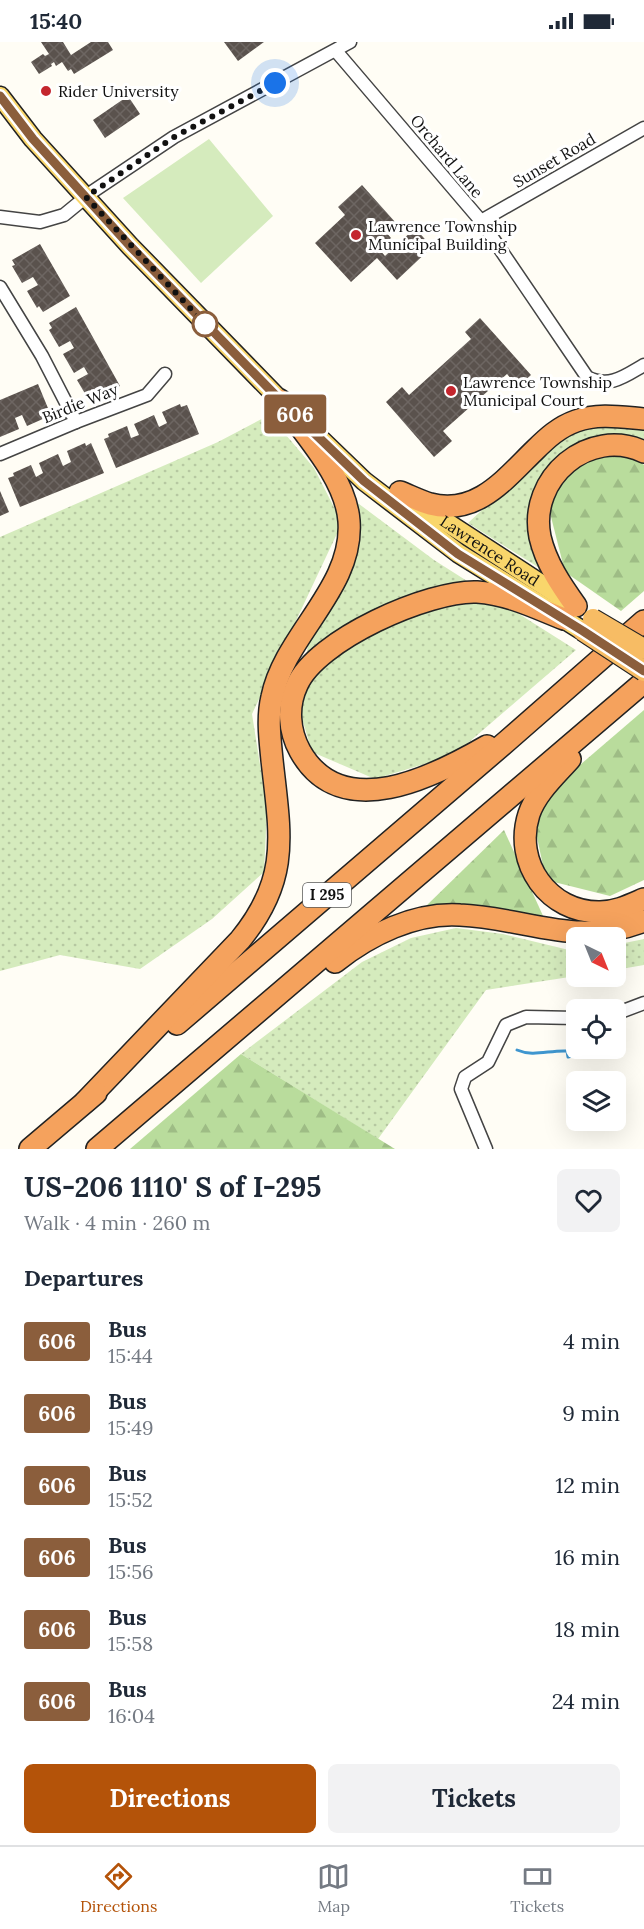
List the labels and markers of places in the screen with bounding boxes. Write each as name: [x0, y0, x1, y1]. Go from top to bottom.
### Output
place label: Rider University: [58, 81, 179, 101]
marker: Rider University: [39, 84, 53, 98]
place label: Lawrence Township Municipal Building: [368, 216, 517, 254]
marker: Lawrence Township Municipal Building: [349, 228, 363, 242]
unlabelled marker: [192, 311, 218, 337]
place label: Lawrence Township Municipal Court: [463, 372, 612, 410]
marker: Lawrence Township Municipal Court: [444, 384, 458, 398]

